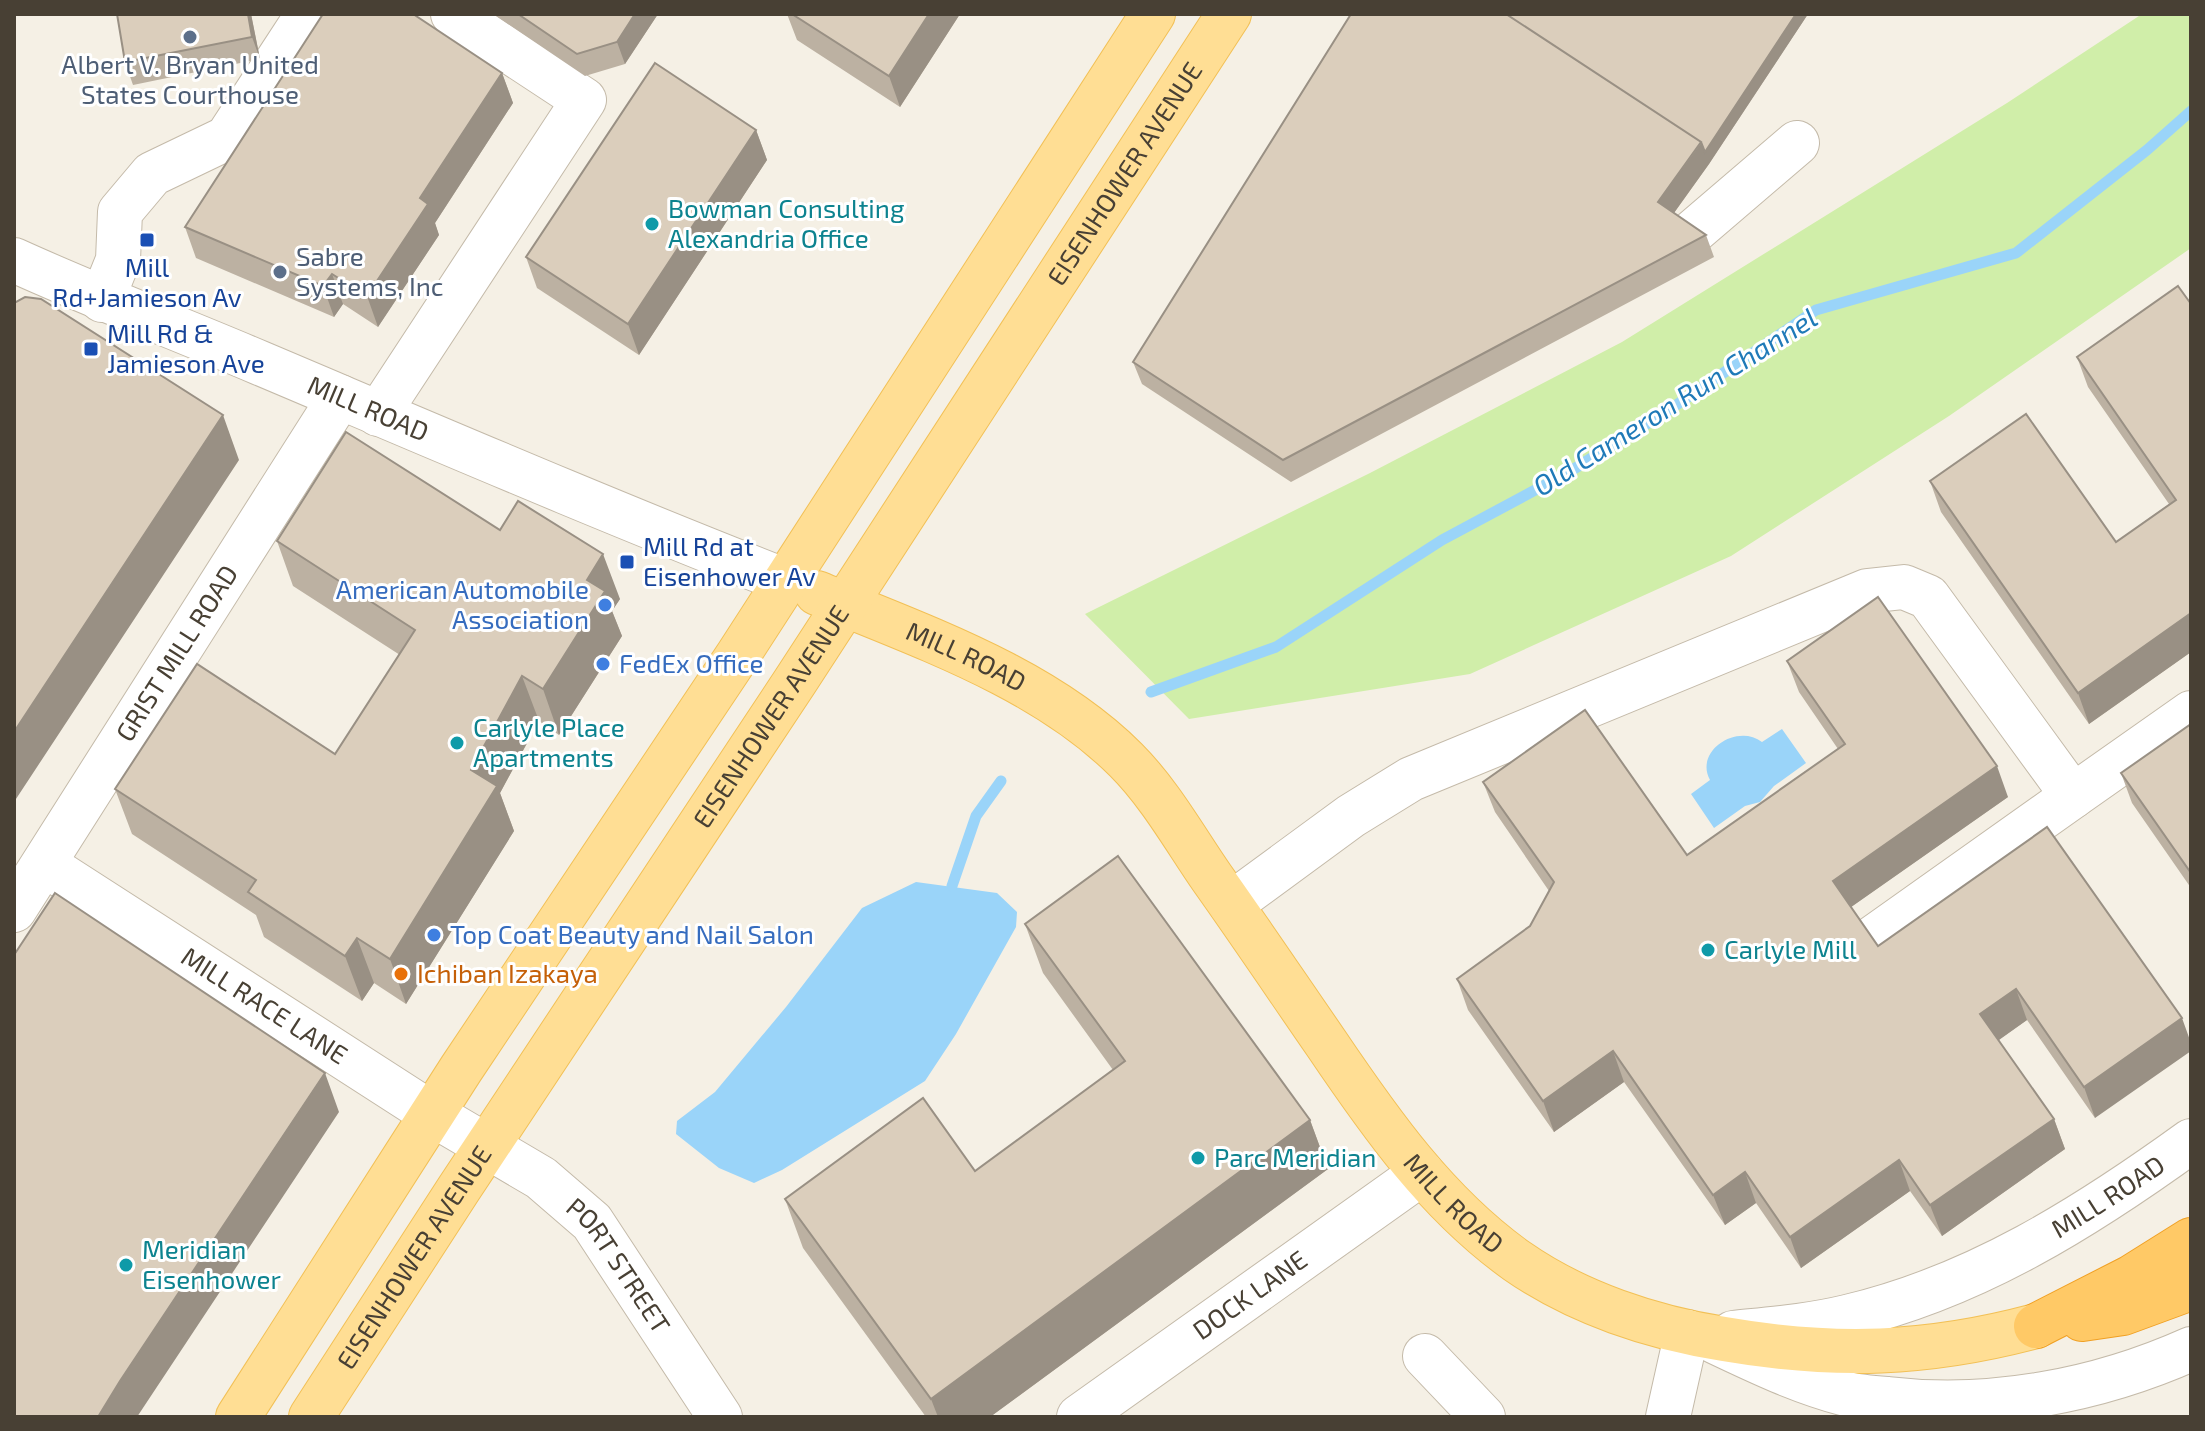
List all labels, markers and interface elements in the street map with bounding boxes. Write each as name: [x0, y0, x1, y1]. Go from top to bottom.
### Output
marker: Albert V. Bryan United States Courthouse: [181, 28, 199, 46]
place label: Albert V. Bryan United States Courthouse: [61, 48, 319, 109]
street label: EISENHOWER AVENUE: [1040, 56, 1208, 290]
place label: Bowman Consulting Alexandria Office: [668, 192, 904, 253]
marker: Bowman Consulting Alexandria Office: [643, 215, 661, 233]
marker: Mill Rd+Jamieson Av: [138, 231, 156, 249]
place label: Sabre Systems, Inc: [296, 240, 444, 301]
place label: Mill Rd+Jamieson Av: [52, 251, 242, 312]
marker: Sabre Systems, Inc: [271, 263, 289, 281]
water label: Old Cameron Run Channel: [1526, 300, 1823, 503]
place label: Mill Rd & Jamieson Ave: [107, 317, 265, 378]
marker: Mill Rd & Jamieson Ave: [82, 340, 100, 358]
street label: MILL ROAD: [303, 368, 434, 447]
place label: Mill Rd at Eisenhower Av: [643, 530, 816, 591]
marker: Mill Rd at Eisenhower Av: [618, 553, 636, 571]
street label: GRIST MILL ROAD: [108, 559, 243, 746]
place label: American Automobile Association: [336, 573, 589, 634]
marker: American Automobile Association: [596, 596, 614, 614]
street label: EISENHOWER AVENUE: [686, 599, 854, 833]
street label: MILL ROAD: [902, 614, 1032, 697]
place label: FedEx Office: [619, 647, 764, 678]
marker: FedEx Office: [594, 655, 612, 673]
place label: Carlyle Place Apartments: [473, 711, 625, 772]
marker: Carlyle Place Apartments: [448, 734, 466, 752]
place label: Top Coat Beauty and Nail Salon: [450, 918, 814, 949]
marker: Top Coat Beauty and Nail Salon: [425, 926, 443, 944]
place label: Carlyle Mill: [1724, 933, 1857, 964]
street label: MILL RACE LANE: [176, 940, 354, 1070]
marker: Carlyle Mill: [1699, 941, 1717, 959]
place label: Ichiban Izakaya: [417, 957, 598, 988]
marker: Ichiban Izakaya: [392, 965, 410, 983]
street label: EISENHOWER AVENUE: [329, 1139, 497, 1374]
place label: Parc Meridian: [1214, 1141, 1376, 1172]
street label: MILL ROAD: [1398, 1146, 1510, 1259]
street label: MILL ROAD: [2045, 1148, 2170, 1244]
marker: Parc Meridian: [1189, 1149, 1207, 1167]
street label: PORT STREET: [561, 1190, 678, 1338]
place label: Meridian Eisenhower: [142, 1233, 281, 1294]
street label: DOCK LANE: [1186, 1243, 1312, 1345]
marker: Meridian Eisenhower: [117, 1256, 135, 1274]

